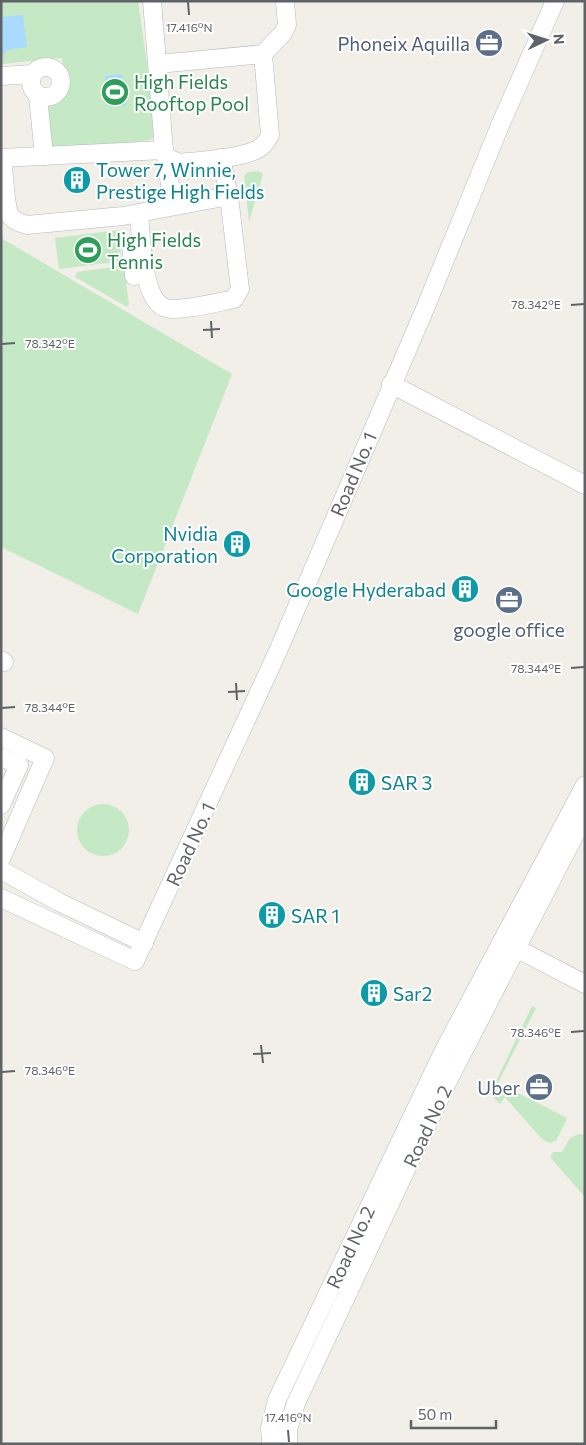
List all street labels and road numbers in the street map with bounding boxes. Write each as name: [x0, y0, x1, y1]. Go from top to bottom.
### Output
street label: Road No. 1: [325, 428, 381, 520]
street label: Road No. 1: [161, 799, 219, 889]
street label: Road No 2: [398, 1081, 456, 1171]
street label: Road No.2: [321, 1202, 379, 1292]

